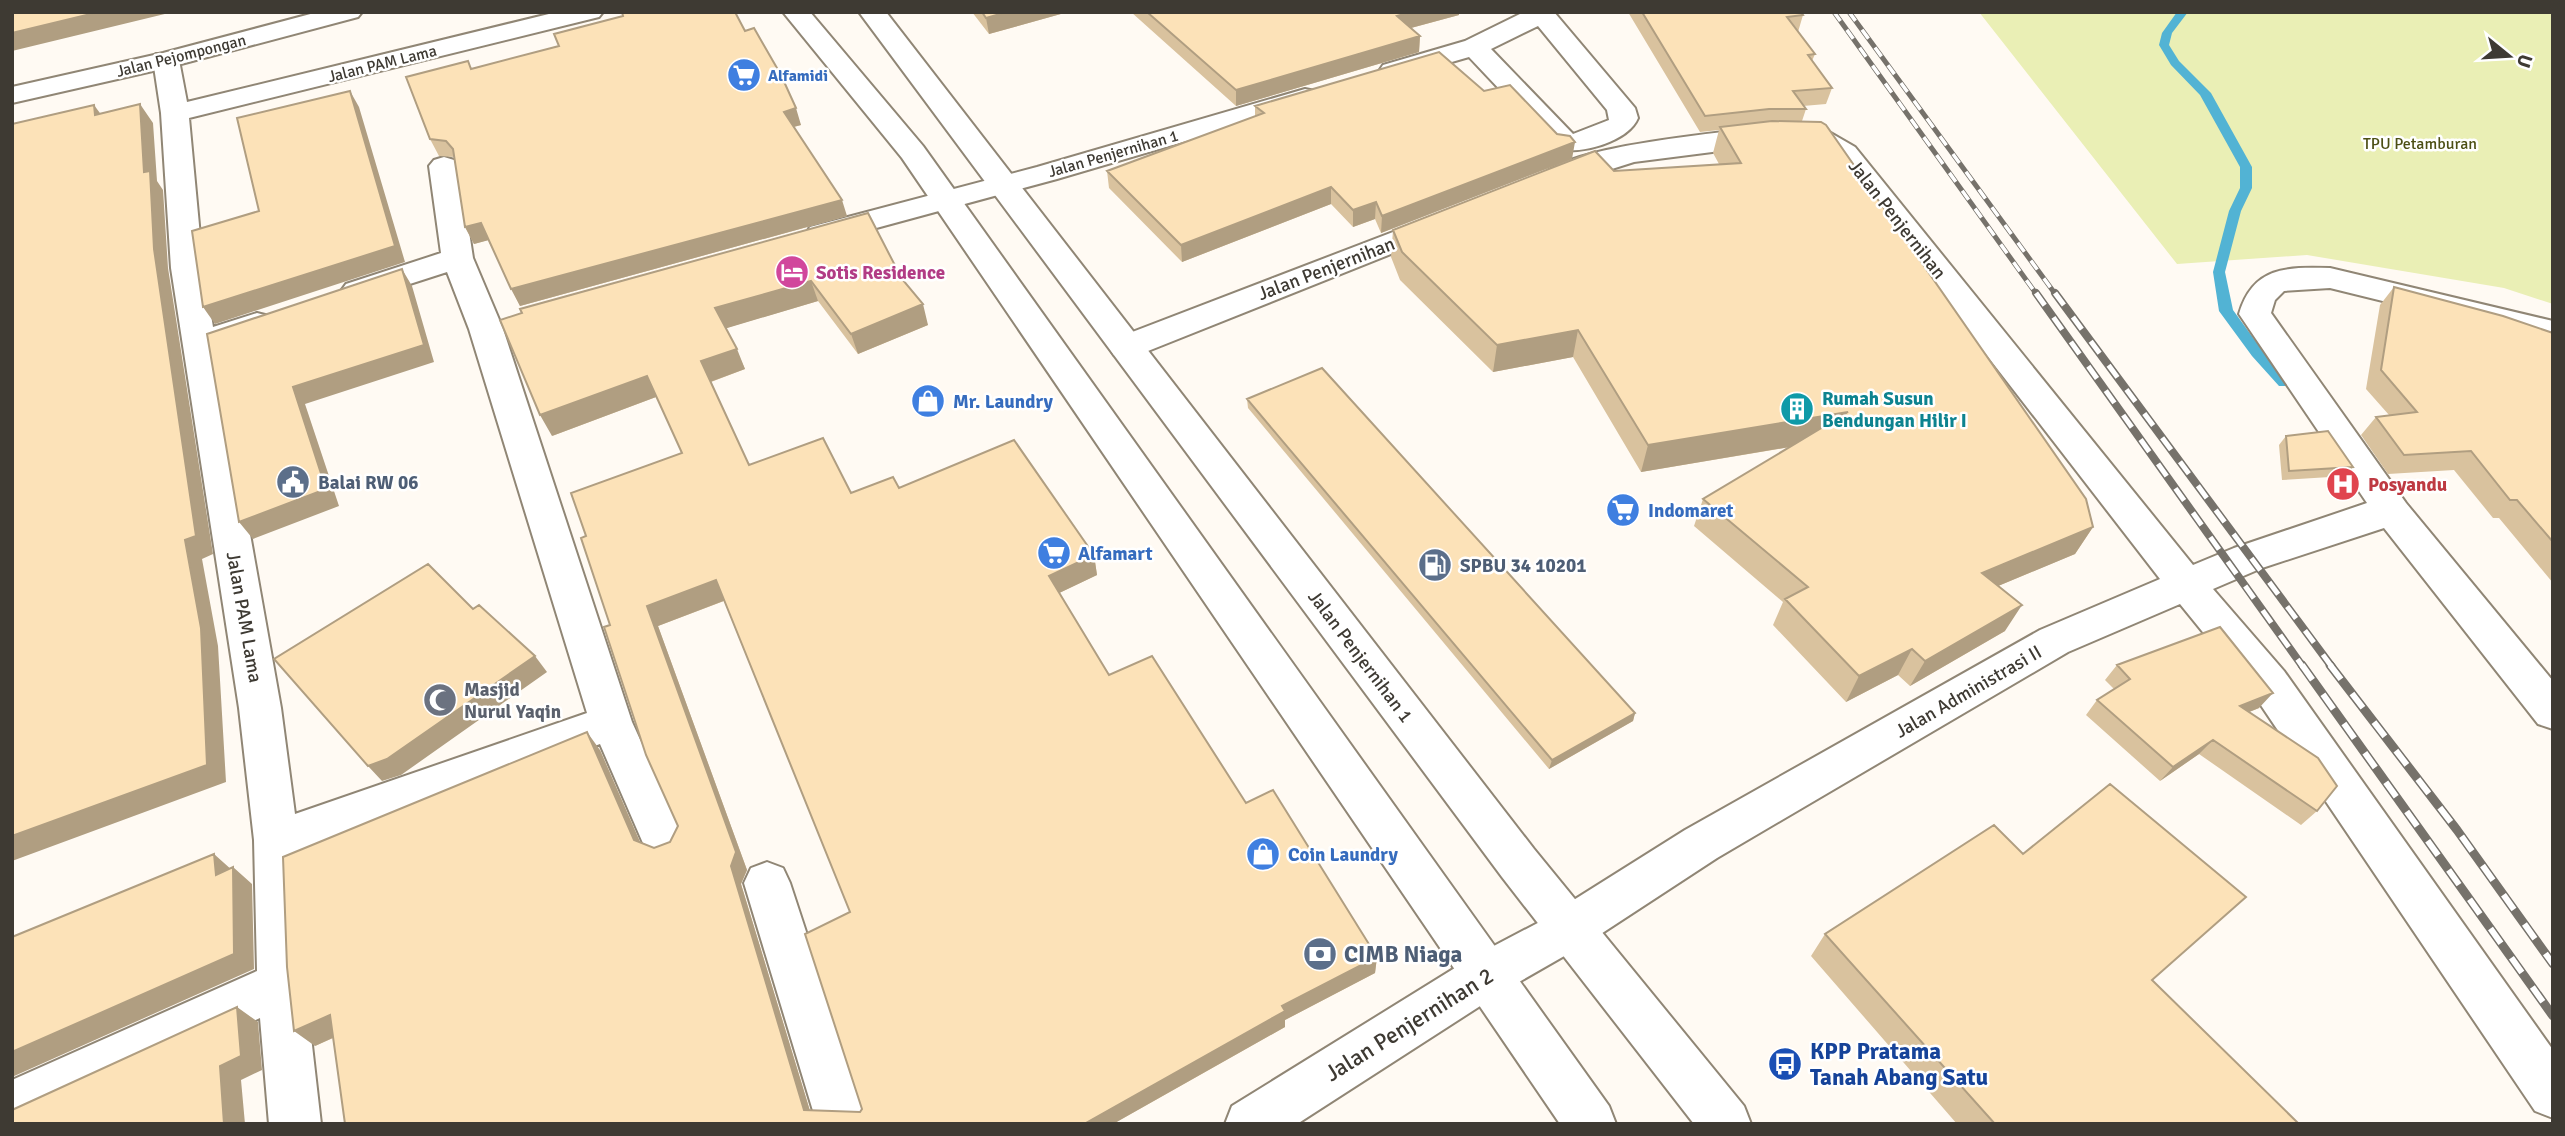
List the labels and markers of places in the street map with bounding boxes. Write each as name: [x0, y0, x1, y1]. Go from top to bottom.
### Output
supermarket icon: Alfamidi: [725, 56, 763, 94]
place label: Alfamidi: [768, 66, 828, 86]
hotel icon: Sotis Residence: [773, 253, 811, 291]
place label: Sotis Residence: [816, 261, 945, 285]
shop icon: Mr. Laundry: [909, 382, 947, 420]
place label: Rumah Susun Bendungan Hilir I: [1822, 387, 1967, 433]
place label: Mr. Laundry: [953, 390, 1054, 414]
building icon: Rumah Susun Bendungan Hilir I: [1778, 390, 1816, 428]
public building icon: Balai RW 06: [274, 463, 312, 501]
hospital icon: Posyandu: [2324, 465, 2362, 503]
place label: Balai RW 06: [318, 471, 418, 495]
place label: Posyandu: [2368, 473, 2447, 497]
supermarket icon: Indomaret: [1604, 491, 1642, 529]
place label: Indomaret: [1648, 499, 1733, 523]
supermarket icon: Alfamart: [1035, 534, 1073, 572]
place label: Alfamart: [1078, 542, 1153, 566]
fuel station icon: SPBU 34 10201: [1416, 546, 1454, 584]
place label: SPBU 34 10201: [1460, 554, 1586, 578]
place label: Masjid Nurul Yaqin: [464, 678, 561, 724]
mosque icon: Masjid Nurul Yaqin: [421, 681, 459, 719]
shop icon: Coin Laundry: [1244, 835, 1282, 873]
place label: Coin Laundry: [1288, 843, 1399, 867]
bank icon: CIMB Niaga: [1301, 935, 1339, 973]
place label: CIMB Niaga: [1344, 940, 1463, 969]
place label: KPP Pratama Tanah Abang Satu: [1810, 1037, 1988, 1092]
bus stop icon: KPP Pratama Tanah Abang Satu: [1766, 1045, 1804, 1083]

